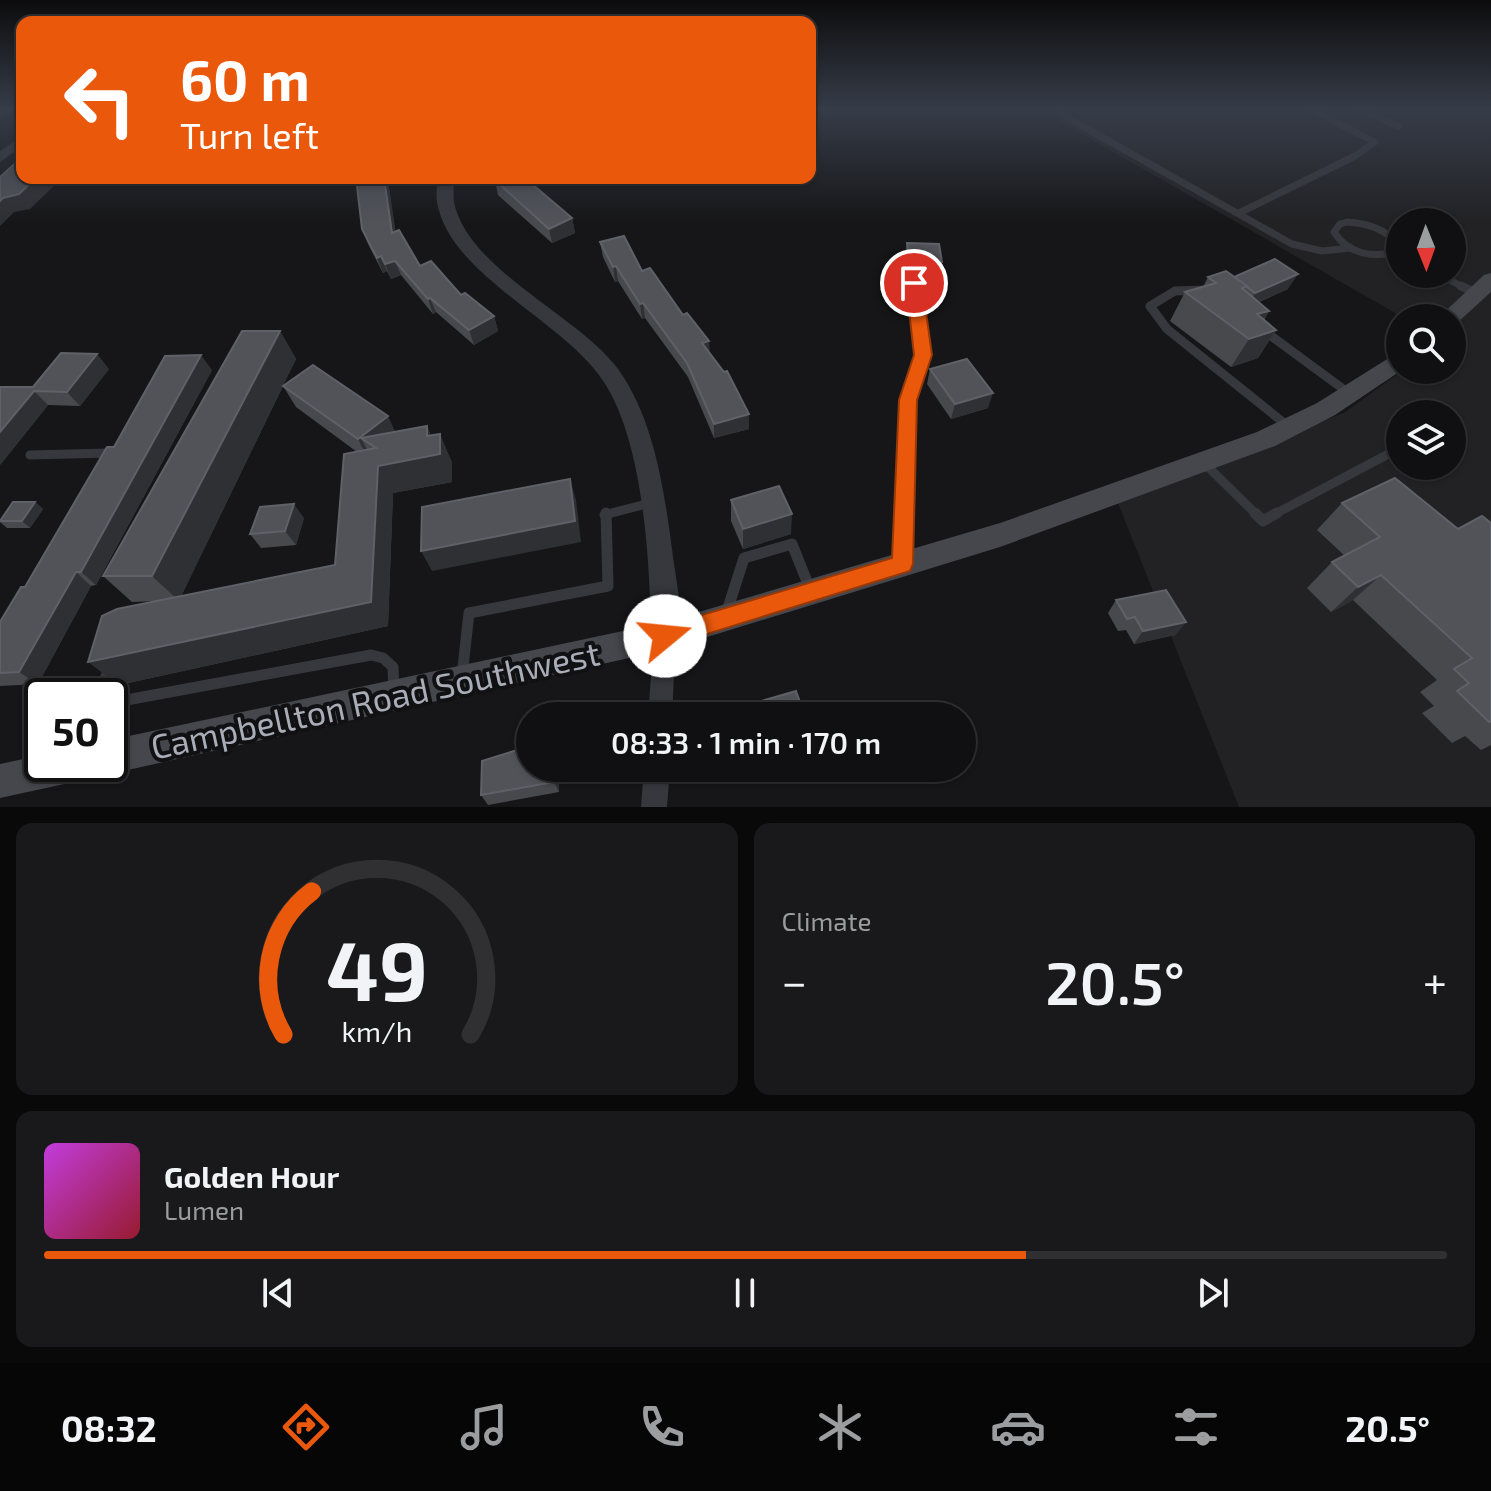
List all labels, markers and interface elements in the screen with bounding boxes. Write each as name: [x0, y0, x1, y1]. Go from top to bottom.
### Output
text: 60 m: [180, 45, 310, 112]
icon: left: [48, 48, 152, 152]
text: Turn left: [180, 113, 319, 156]
north arrow: [1386, 208, 1466, 288]
map controls: [1386, 208, 1466, 480]
pin: [880, 249, 948, 317]
icon: arrive: [892, 261, 936, 305]
button: search: [1386, 304, 1466, 384]
button: layers: [1386, 400, 1466, 480]
position arrow: [623, 594, 707, 678]
street label: Campbellton Road Southwest: [147, 631, 603, 767]
speed limit sign: 50: [24, 678, 128, 782]
text: 08:33 · 1 min · 170 m: [611, 724, 881, 760]
text: Climate: [782, 905, 871, 936]
text: 49: [326, 918, 428, 1018]
text: 20.5°: [1045, 945, 1185, 1017]
text: −: [782, 954, 807, 1007]
text: +: [1423, 954, 1447, 1007]
text: km/h: [341, 1013, 412, 1048]
text: Golden Hour: [164, 1158, 339, 1194]
text: Lumen: [164, 1194, 244, 1225]
icon: previous: [256, 1271, 300, 1315]
icon: pause: [723, 1271, 767, 1315]
icon: next: [1191, 1271, 1235, 1315]
icon: directions: [278, 1399, 334, 1455]
icon: music: [456, 1399, 512, 1455]
icon: phone: [634, 1399, 690, 1455]
icon: climate: [812, 1399, 868, 1455]
icon: car: [990, 1399, 1046, 1455]
icon: filters: [1168, 1399, 1224, 1455]
text: 08:32: [61, 1406, 157, 1449]
text: 20.5°: [1345, 1406, 1430, 1449]

